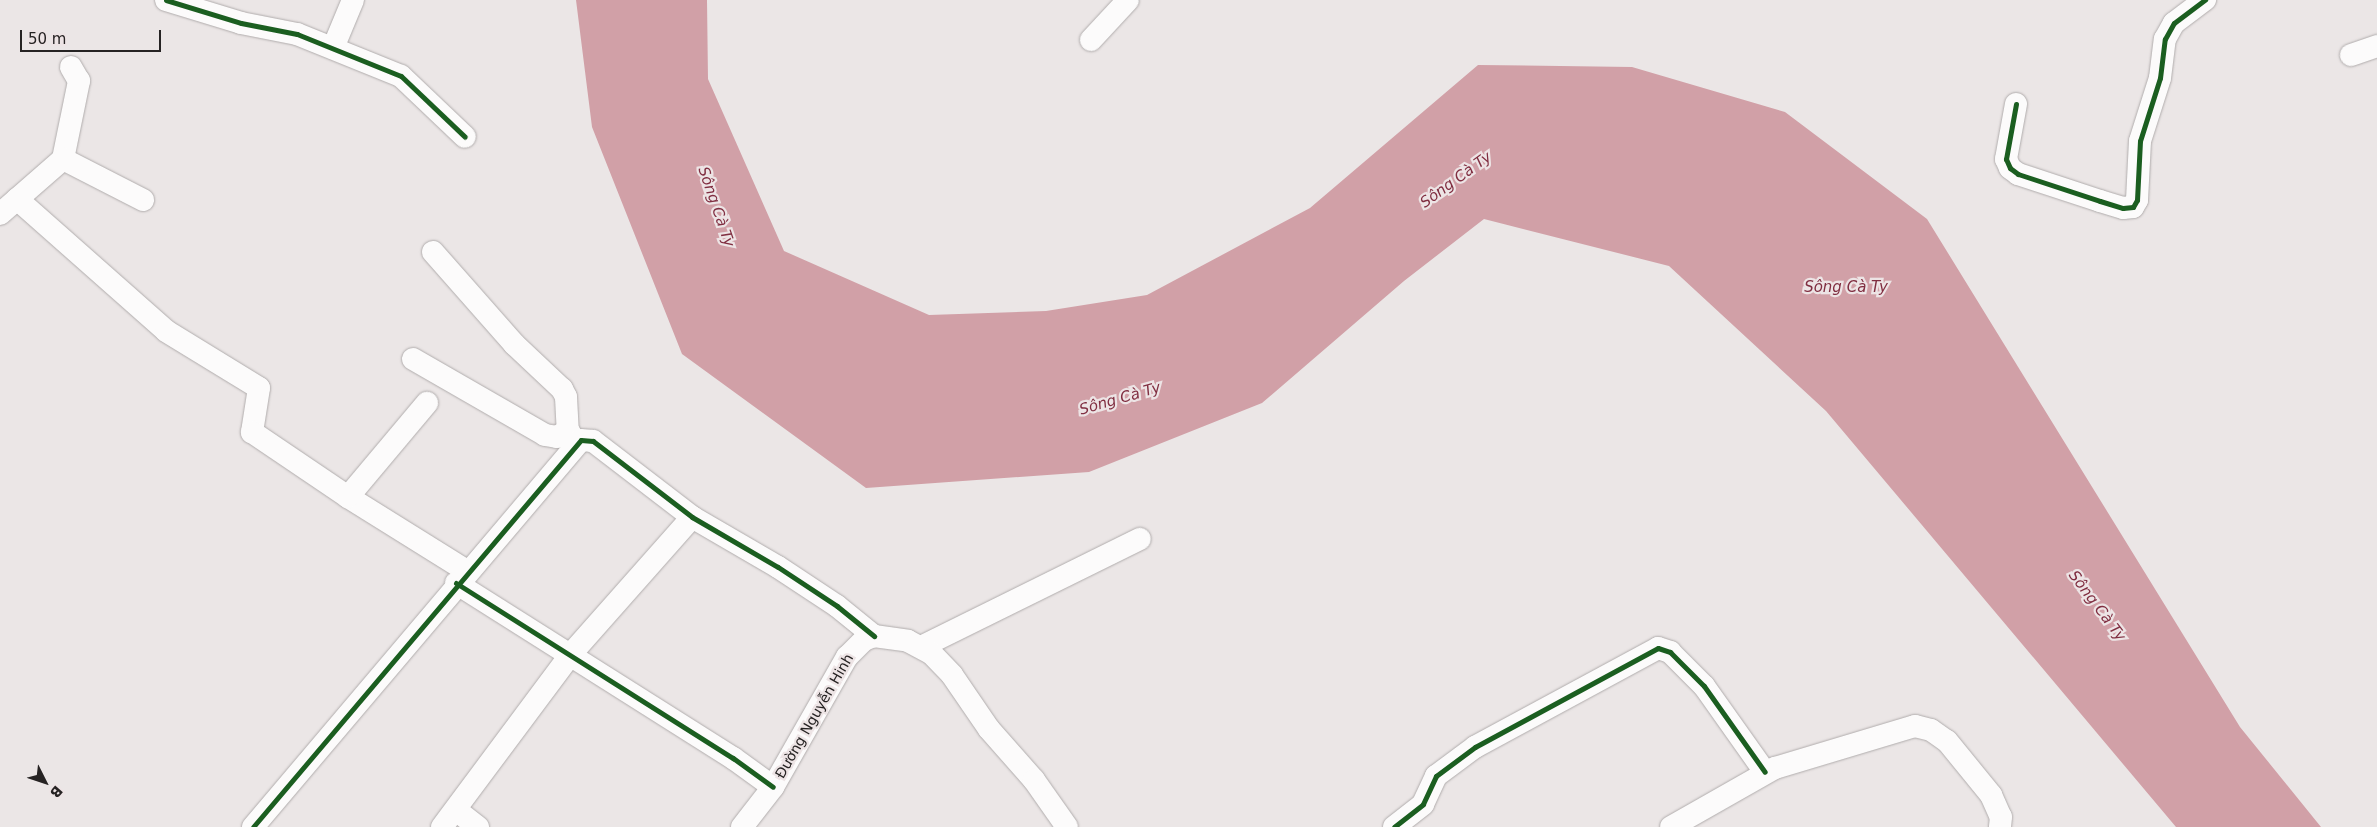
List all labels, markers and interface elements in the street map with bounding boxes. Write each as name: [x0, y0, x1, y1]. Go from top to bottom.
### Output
scale bar: [22, 20, 164, 52]
text: 50 m: [28, 30, 66, 48]
water label: Sông Cà Ty: [1417, 148, 1495, 212]
water label: Sông Cà Ty: [694, 165, 738, 249]
water label: Sông Cà Ty: [1804, 279, 1888, 297]
water label: Sông Cà Ty: [1077, 379, 1163, 419]
water label: Sông Cà Ty: [2065, 567, 2129, 645]
street label: Đường Nguyễn Hinh: [771, 651, 857, 781]
north arrow: [20, 757, 70, 807]
text: B: [47, 783, 66, 801]

